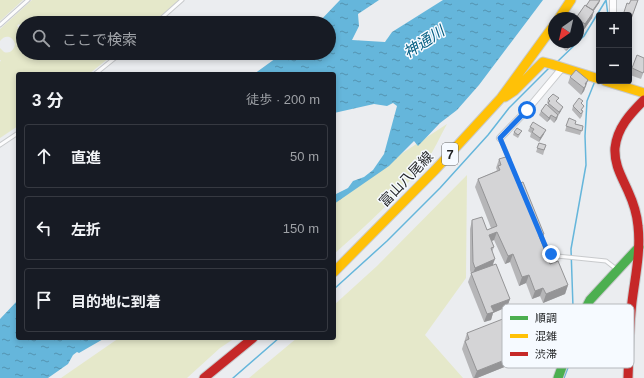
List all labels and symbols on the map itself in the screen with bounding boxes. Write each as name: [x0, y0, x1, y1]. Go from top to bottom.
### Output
north arrow: [548, 12, 584, 48]
water label: 神通川: [400, 21, 449, 61]
route start: [518, 101, 536, 119]
road number: 7: [442, 143, 458, 165]
street label: 富山八尾線: [376, 148, 436, 210]
route end: [542, 245, 560, 263]
legend: [502, 304, 634, 368]
text: 順調: [535, 312, 557, 324]
text: 混雑: [535, 330, 557, 342]
text: 渋滞: [535, 348, 557, 360]

